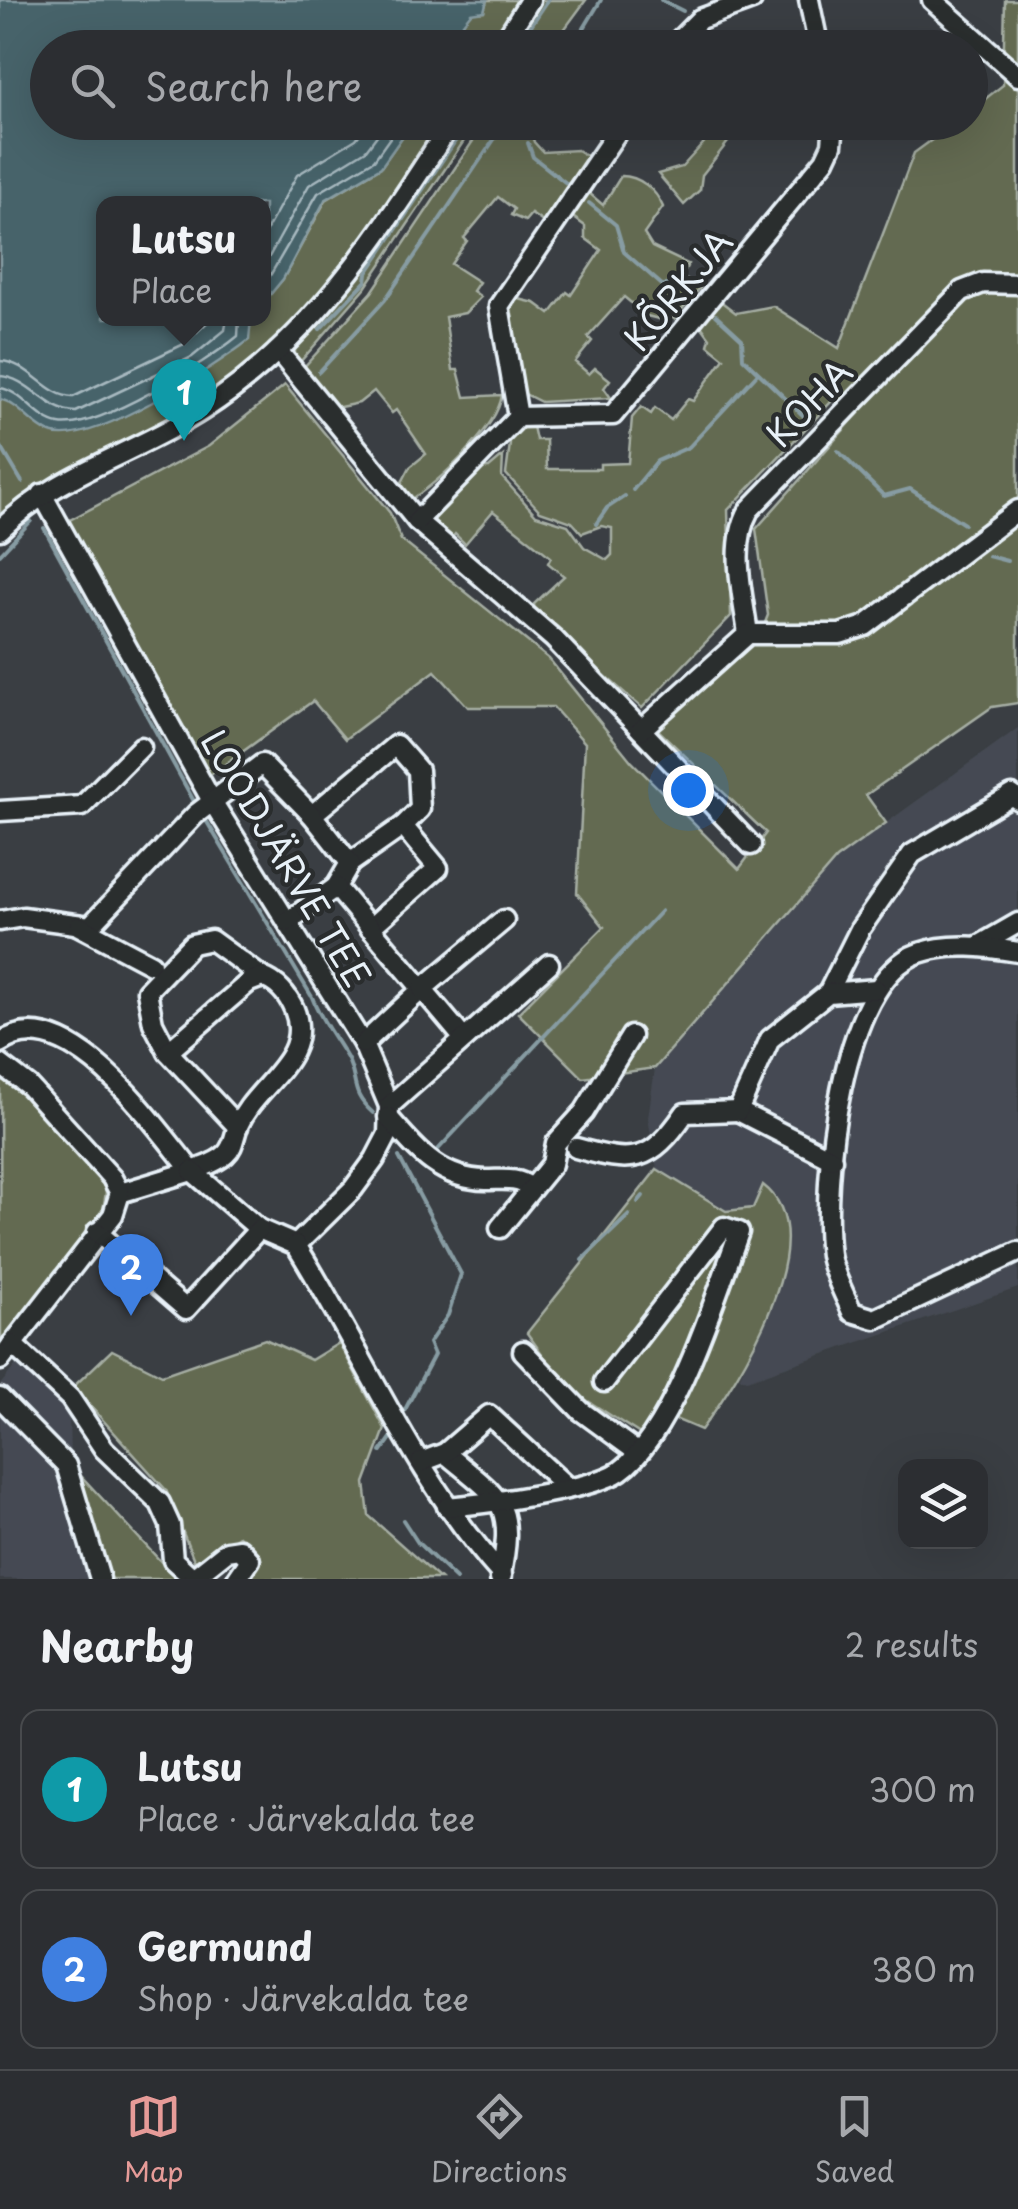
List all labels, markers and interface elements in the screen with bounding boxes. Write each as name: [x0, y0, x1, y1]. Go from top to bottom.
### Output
search box: [30, 30, 988, 140]
text: Search here: [145, 57, 362, 114]
icon: search: [65, 58, 120, 113]
popup: [96, 196, 271, 326]
text: Lutsu: [131, 209, 236, 266]
street label: KÕRKJA: [610, 216, 744, 362]
text: Place: [131, 266, 212, 314]
street label: KOHA: [752, 346, 864, 458]
pin: 1: [152, 358, 216, 441]
street label: LOODJÄRVE TEE: [189, 719, 385, 997]
your location: [663, 765, 714, 816]
pin: 2: [98, 1234, 164, 1316]
map controls: [898, 1459, 988, 1549]
button: layers: [898, 1459, 988, 1549]
text: Nearby: [40, 1613, 194, 1676]
text: 2 results: [845, 1620, 978, 1668]
text: Lutsu: [137, 1737, 243, 1794]
text: 1: [67, 1765, 82, 1813]
text: 300 m: [868, 1765, 976, 1813]
text: Place · Järvekalda tee: [137, 1794, 475, 1842]
text: Germund: [137, 1917, 312, 1974]
text: 2: [63, 1945, 86, 1993]
text: 380 m: [871, 1945, 976, 1993]
text: Shop · Järvekalda tee: [137, 1974, 469, 2022]
tab: Map: [124, 2089, 184, 2192]
tab: Directions: [431, 2089, 567, 2192]
tab: Saved: [815, 2089, 894, 2192]

